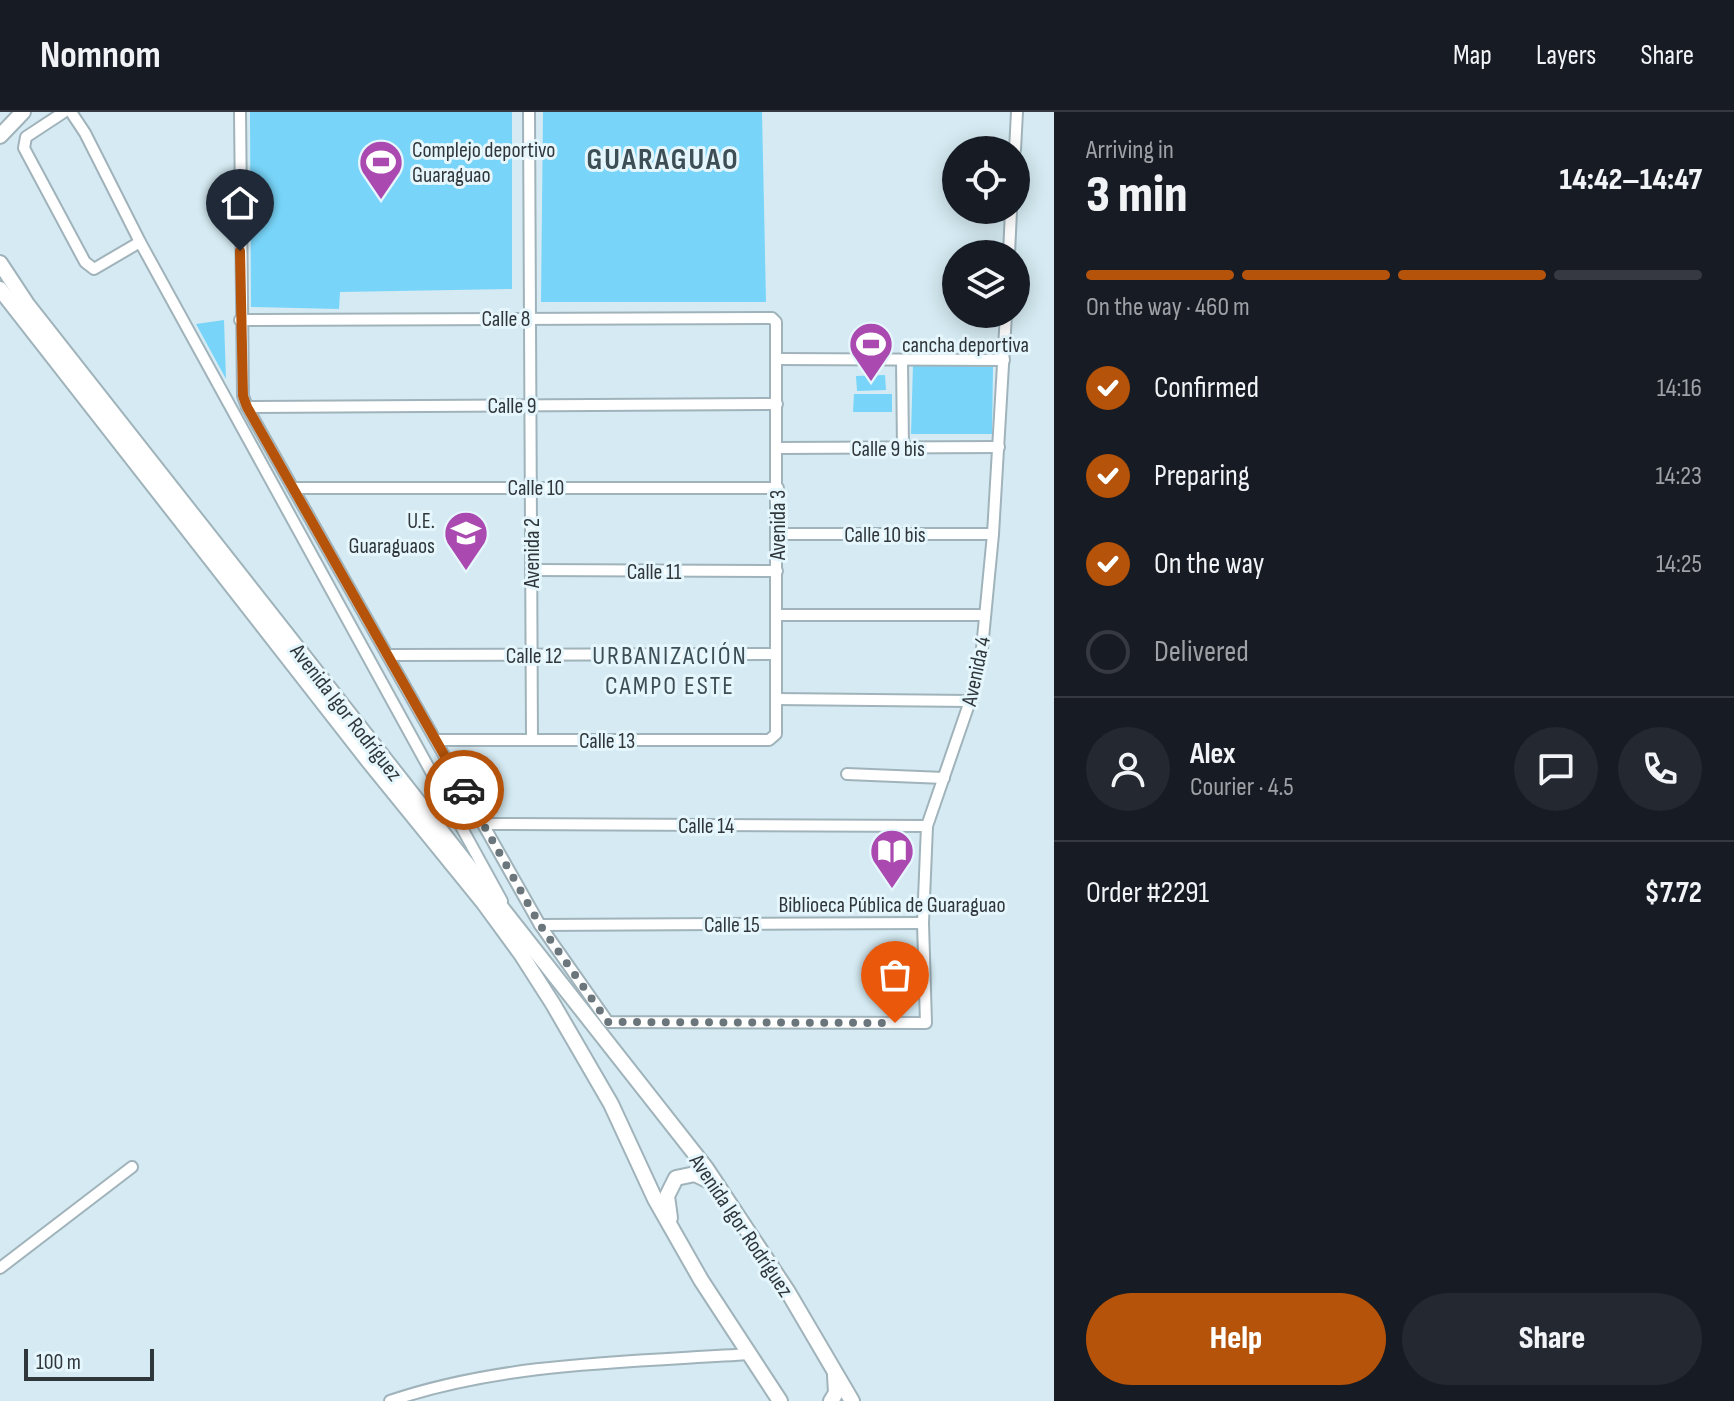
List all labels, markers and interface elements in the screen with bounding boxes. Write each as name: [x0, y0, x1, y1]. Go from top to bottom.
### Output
text: Nomnom: [40, 33, 161, 78]
text: Map: [1453, 39, 1492, 72]
text: Layers: [1536, 39, 1596, 72]
text: Share: [1640, 39, 1694, 72]
text: Arriving in: [1086, 135, 1174, 166]
map controls: [942, 136, 1030, 328]
button: locate: [942, 136, 1030, 224]
place label: Complejo deportivo Guaraguao: [412, 137, 555, 189]
sports icon: Complejo deportivo Guaraguao: [357, 138, 405, 201]
district label: GUARAGUAO: [586, 142, 740, 178]
text: 14:42–14:47: [1560, 162, 1702, 198]
text: 3 min: [1086, 164, 1188, 227]
pin: [206, 169, 274, 251]
icon: home: [218, 181, 262, 225]
button: layers: [942, 240, 1030, 328]
text: On the way · 460 m: [1086, 292, 1250, 323]
street label: Calle 8: [482, 306, 530, 333]
sports icon: cancha deportiva: [847, 320, 895, 383]
place label: cancha deportiva: [902, 332, 1029, 359]
icon: check: [1086, 366, 1130, 410]
text: Confirmed: [1154, 370, 1259, 406]
text: 14:16: [1657, 373, 1702, 404]
street label: Calle 9: [487, 393, 537, 420]
street label: Calle 9 bis: [851, 436, 925, 463]
icon: check: [1086, 454, 1130, 498]
text: Preparing: [1154, 458, 1250, 494]
text: 14:23: [1655, 461, 1702, 492]
street label: Calle 10: [508, 475, 564, 502]
street label: Avenida 3: [765, 490, 792, 561]
place label: U.E. Guaraguaos: [348, 508, 435, 560]
school or university icon: U.E. Guaraguaos: [442, 509, 490, 572]
street label: Avenida 2: [519, 518, 546, 589]
street label: Calle 10 bis: [844, 522, 926, 549]
icon: check: [1086, 542, 1130, 586]
text: On the way: [1154, 546, 1264, 582]
text: 14:25: [1656, 549, 1702, 580]
street label: Calle 11: [627, 559, 682, 586]
street label: Avenida 4: [956, 634, 997, 709]
text: Delivered: [1154, 634, 1249, 670]
street label: Avenida Igor Rodríguez: [283, 638, 408, 787]
district label: URBANIZACIÓN CAMPO ESTE: [592, 641, 748, 702]
street label: Calle 12: [506, 643, 562, 670]
button: person: [1086, 727, 1170, 811]
button: chat: [1514, 727, 1598, 811]
button: phone: [1618, 727, 1702, 811]
street label: Calle 13: [579, 728, 635, 755]
text: Alex: [1190, 736, 1236, 772]
courier: [424, 750, 504, 830]
icon: car: [442, 768, 486, 812]
text: Courier · 4.5: [1190, 772, 1294, 803]
street label: Calle 14: [678, 813, 734, 840]
library icon: Biblioeca Pública de Guaraguao: [868, 827, 916, 890]
text: Order #2291: [1086, 875, 1209, 911]
text: $7.72: [1645, 875, 1702, 911]
place label: Biblioeca Pública de Guaraguao: [778, 892, 1006, 919]
street label: Calle 15: [704, 912, 760, 939]
pin: [861, 941, 929, 1023]
icon: bag: [873, 953, 917, 997]
street label: Avenida Igor Rodríguez: [682, 1148, 799, 1302]
button: Help: [1086, 1293, 1386, 1385]
button: Share: [1402, 1293, 1702, 1385]
scale bar: [24, 1345, 154, 1381]
text: 100 m: [36, 1349, 81, 1376]

